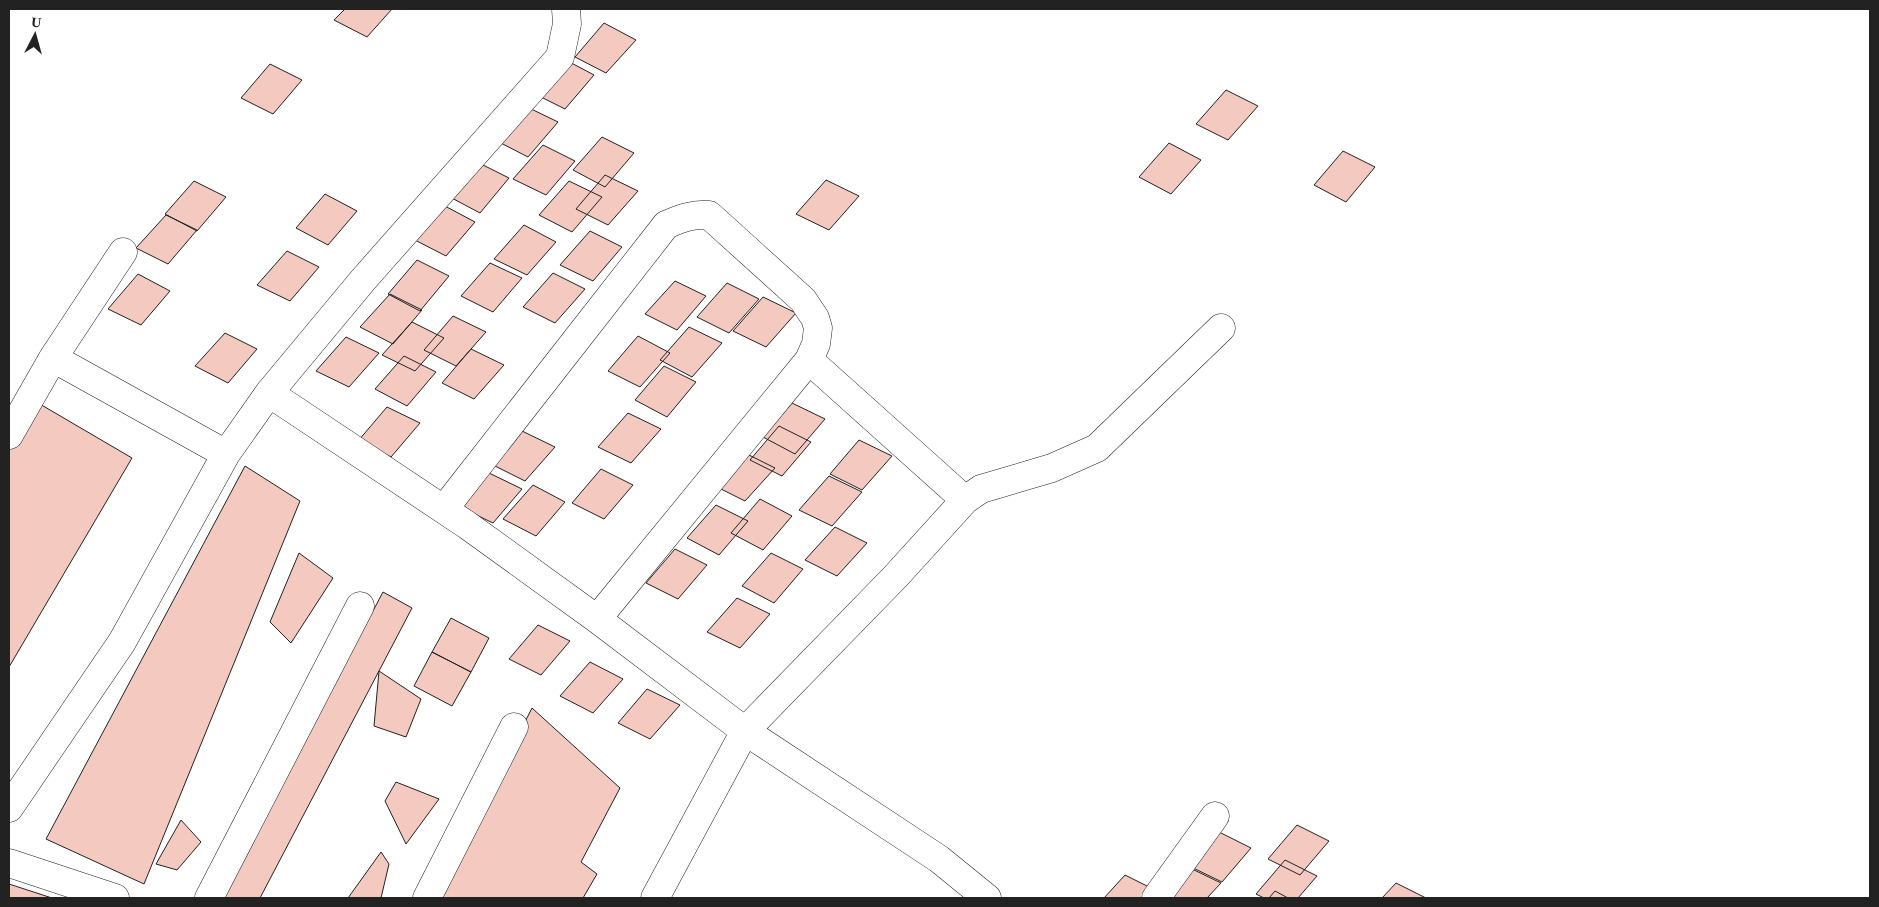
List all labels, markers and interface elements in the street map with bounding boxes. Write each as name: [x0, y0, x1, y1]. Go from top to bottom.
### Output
north arrow: [10, 10, 60, 60]
text: U: [30, 15, 42, 31]

